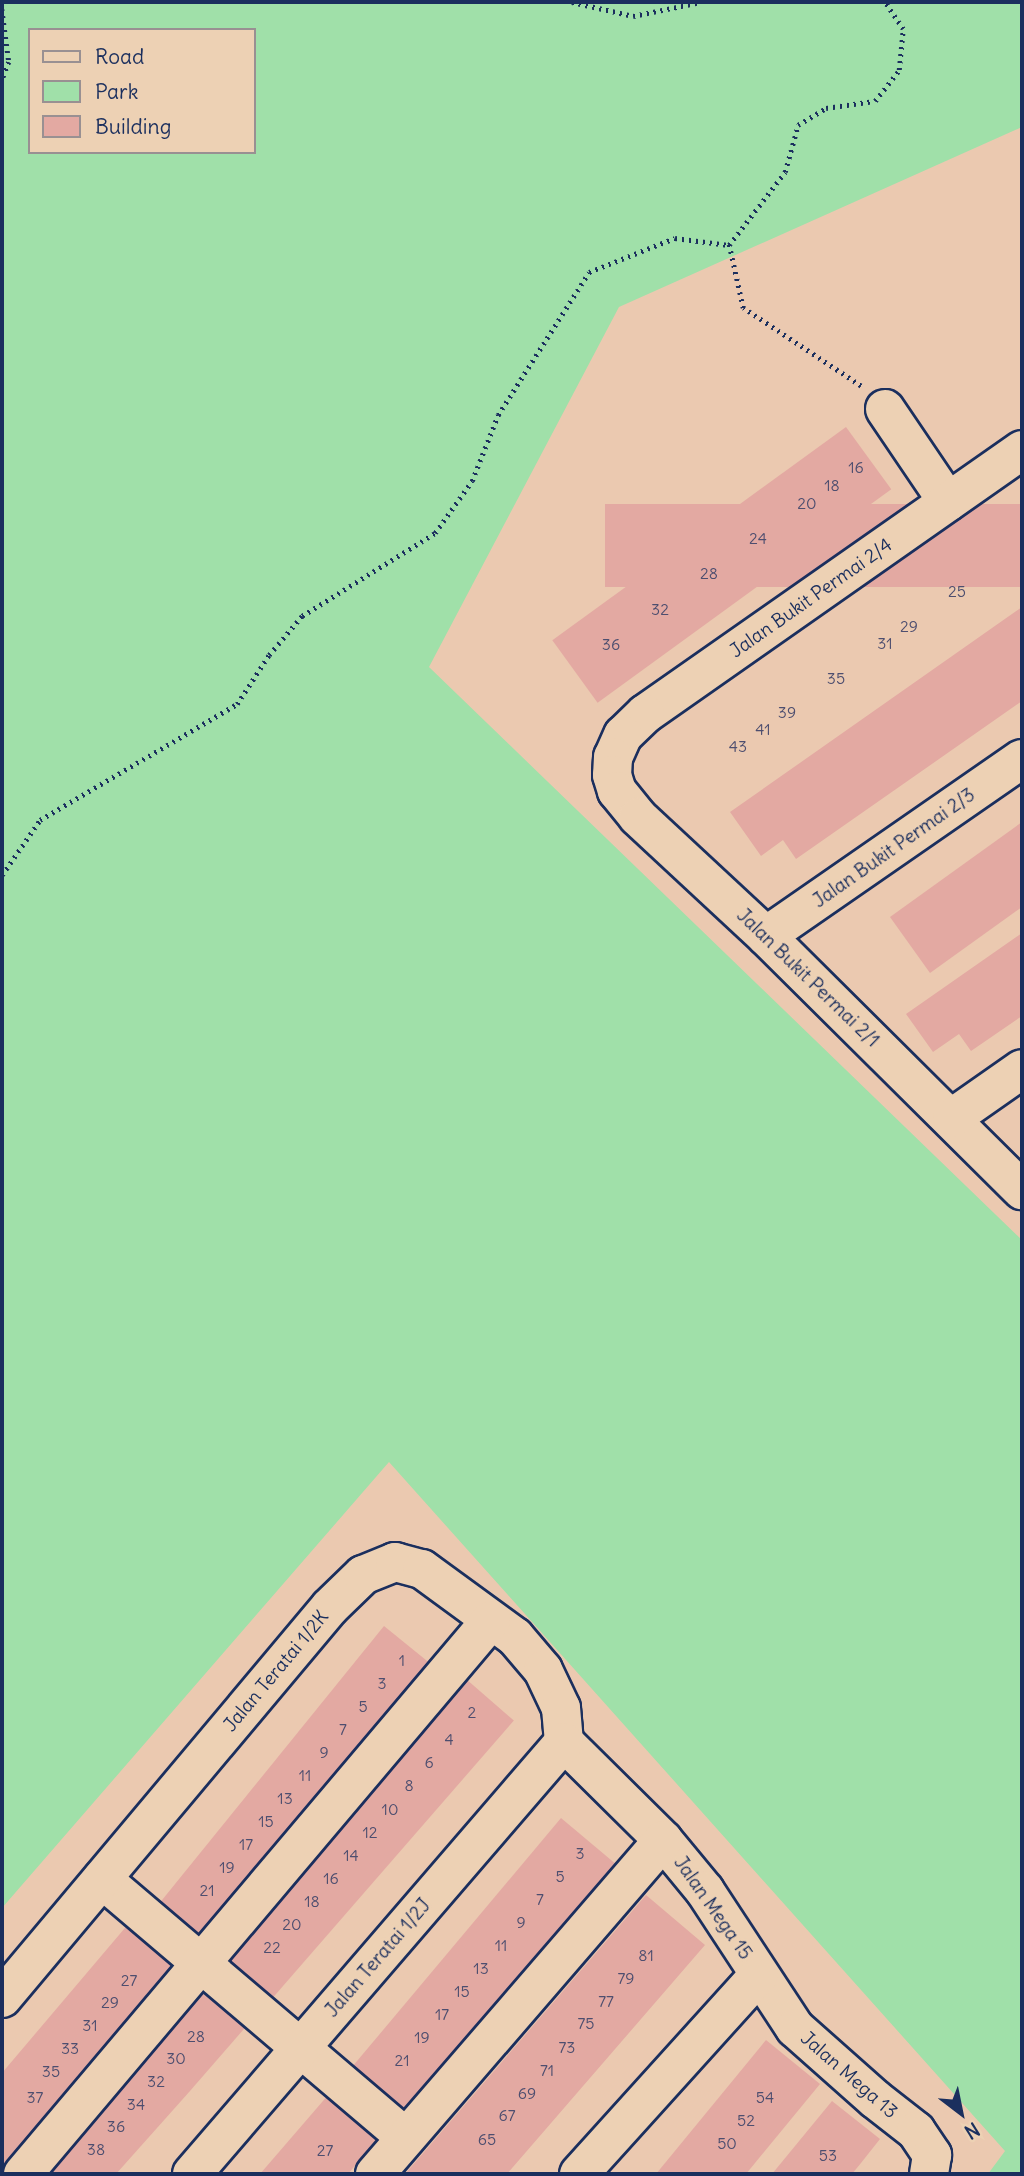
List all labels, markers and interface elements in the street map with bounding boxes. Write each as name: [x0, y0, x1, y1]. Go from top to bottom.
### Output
legend: [28, 28, 256, 154]
text: Road: [95, 43, 144, 70]
text: Park: [95, 78, 138, 105]
text: Building: [95, 113, 171, 140]
house number: 16: [848, 457, 864, 477]
house number: 18: [824, 475, 840, 495]
house number: 20: [797, 493, 817, 513]
house number: 24: [749, 528, 767, 548]
street label: Jalan Bukit Permai 2/4: [726, 533, 896, 663]
house number: 28: [700, 563, 718, 583]
house number: 25: [948, 581, 966, 601]
house number: 32: [651, 599, 669, 619]
house number: 29: [900, 616, 918, 636]
house number: 31: [877, 633, 893, 653]
house number: 36: [602, 634, 620, 654]
house number: 35: [827, 668, 845, 688]
house number: 39: [778, 702, 796, 722]
house number: 41: [755, 719, 771, 739]
house number: 43: [729, 736, 747, 756]
street label: Jalan Bukit Permai 2/3: [809, 783, 979, 913]
street label: Jalan Bukit Permai 2/1: [732, 904, 884, 1052]
street label: Jalan Teratai 1/2K: [219, 1606, 333, 1736]
house number: 1: [399, 1650, 405, 1670]
house number: 3: [377, 1673, 387, 1693]
house number: 5: [358, 1696, 368, 1716]
house number: 2: [468, 1702, 476, 1722]
house number: 7: [339, 1719, 347, 1739]
house number: 4: [444, 1729, 454, 1749]
house number: 9: [319, 1742, 329, 1762]
house number: 6: [424, 1752, 434, 1772]
house number: 11: [299, 1765, 311, 1785]
house number: 8: [404, 1775, 414, 1795]
house number: 13: [277, 1788, 293, 1808]
house number: 10: [382, 1799, 398, 1819]
house number: 15: [258, 1811, 274, 1831]
house number: 12: [362, 1822, 378, 1842]
house number: 17: [239, 1834, 253, 1854]
house number: 3: [575, 1843, 585, 1863]
house number: 14: [343, 1845, 359, 1865]
street label: Jalan Mega 15: [669, 1852, 757, 1964]
house number: 19: [219, 1857, 235, 1877]
house number: 5: [555, 1866, 565, 1886]
house number: 16: [323, 1868, 339, 1888]
house number: 21: [199, 1880, 215, 1900]
house number: 7: [536, 1889, 544, 1909]
house number: 18: [304, 1891, 320, 1911]
street label: Jalan Teratai 1/2J: [320, 1894, 436, 2022]
house number: 9: [516, 1912, 526, 1932]
house number: 20: [282, 1914, 302, 1934]
house number: 11: [495, 1935, 507, 1955]
house number: 22: [263, 1937, 281, 1957]
house number: 81: [638, 1945, 654, 1965]
house number: 13: [473, 1958, 489, 1978]
house number: 79: [617, 1968, 635, 1988]
house number: 27: [121, 1970, 137, 1990]
house number: 15: [454, 1981, 470, 2001]
house number: 77: [598, 1991, 614, 2011]
house number: 29: [101, 1992, 119, 2012]
house number: 17: [435, 2004, 449, 2024]
house number: 75: [577, 2013, 595, 2033]
house number: 31: [82, 2015, 98, 2035]
house number: 28: [187, 2026, 205, 2046]
house number: 19: [414, 2027, 430, 2047]
street label: Jalan Mega 13: [796, 2027, 902, 2123]
house number: 73: [559, 2037, 575, 2057]
house number: 33: [61, 2038, 79, 2058]
house number: 30: [166, 2048, 186, 2068]
house number: 21: [394, 2050, 410, 2070]
house number: 71: [540, 2060, 554, 2080]
house number: 35: [42, 2061, 60, 2081]
house number: 32: [147, 2071, 165, 2091]
north arrow: [926, 2078, 996, 2148]
house number: 69: [518, 2083, 536, 2103]
house number: 37: [27, 2087, 43, 2107]
house number: 54: [756, 2087, 774, 2107]
house number: 34: [127, 2094, 145, 2114]
house number: 67: [498, 2105, 516, 2125]
house number: 52: [737, 2110, 755, 2130]
house number: 36: [107, 2116, 125, 2136]
text: N: [960, 2117, 984, 2144]
house number: 65: [478, 2129, 496, 2149]
house number: 50: [717, 2133, 737, 2153]
house number: 38: [87, 2139, 105, 2159]
house number: 27: [317, 2140, 333, 2160]
house number: 53: [819, 2145, 837, 2165]

